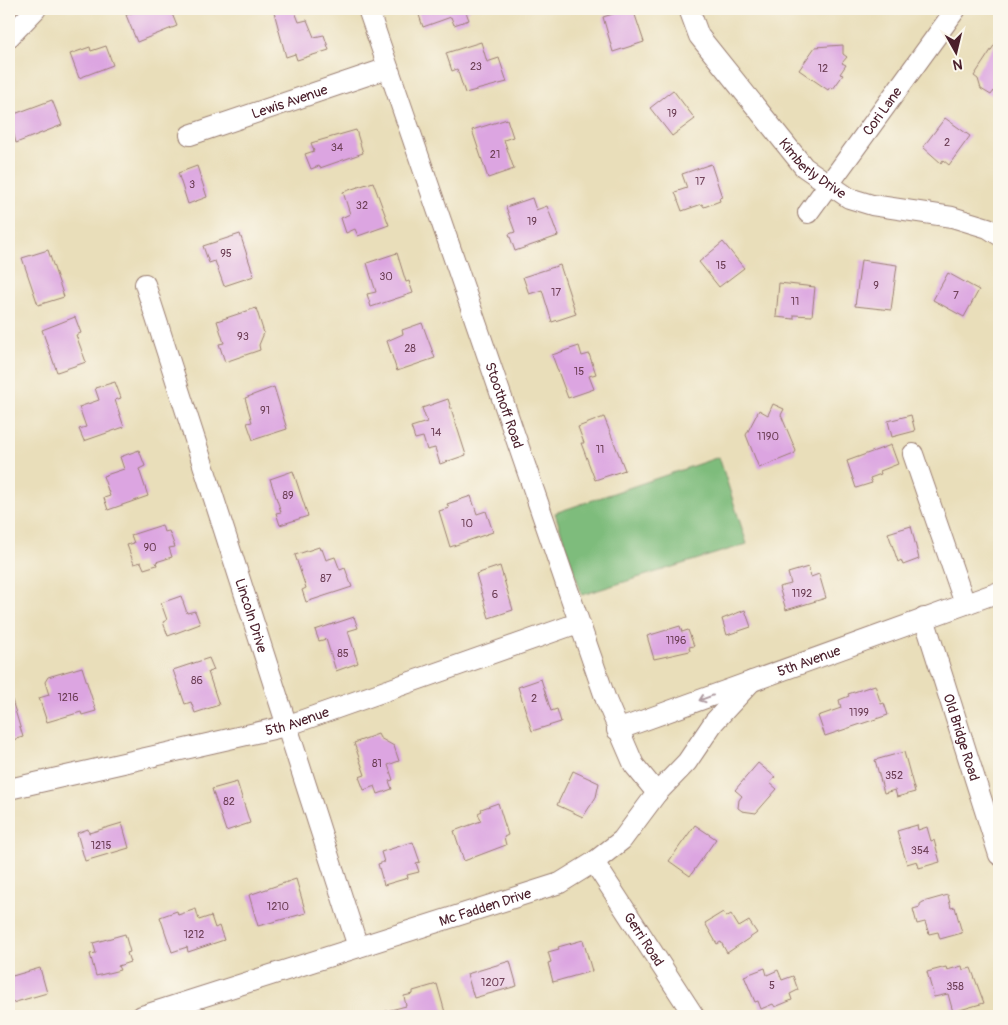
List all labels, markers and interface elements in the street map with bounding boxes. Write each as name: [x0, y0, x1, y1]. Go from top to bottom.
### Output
north arrow: [930, 28, 980, 78]
text: N: [952, 55, 964, 73]
house number: 23: [470, 60, 482, 73]
house number: 12: [818, 62, 828, 75]
street label: Lewis Avenue: [249, 81, 330, 123]
street label: Cori Lane: [859, 84, 906, 139]
house number: 19: [667, 107, 677, 120]
street label: Kimberly Drive: [775, 135, 849, 202]
house number: 2: [944, 136, 950, 149]
house number: 34: [331, 141, 344, 154]
house number: 21: [490, 148, 500, 161]
house number: 17: [695, 175, 705, 188]
house number: 3: [189, 178, 195, 191]
house number: 32: [356, 199, 368, 212]
house number: 19: [527, 215, 537, 228]
house number: 95: [220, 247, 232, 260]
house number: 15: [716, 259, 726, 272]
house number: 30: [379, 270, 393, 283]
house number: 9: [873, 279, 879, 292]
house number: 17: [551, 286, 561, 299]
house number: 7: [953, 289, 959, 302]
house number: 11: [791, 295, 799, 308]
house number: 93: [237, 330, 249, 343]
house number: 28: [404, 342, 416, 355]
street label: Stoothoff Road: [481, 360, 527, 451]
house number: 15: [574, 365, 584, 378]
house number: 91: [260, 404, 270, 417]
house number: 14: [431, 426, 442, 439]
house number: 1190: [757, 430, 779, 443]
house number: 11: [596, 443, 604, 456]
house number: 89: [282, 489, 294, 502]
house number: 10: [461, 517, 473, 530]
house number: 90: [143, 541, 157, 554]
house number: 87: [320, 572, 332, 585]
street label: Lincoln Drive: [231, 576, 271, 655]
house number: 1192: [792, 587, 812, 600]
house number: 6: [492, 588, 498, 601]
house number: 1196: [666, 634, 686, 647]
street label: 5th Avenue: [775, 642, 843, 680]
house number: 85: [337, 647, 349, 660]
house number: 86: [191, 674, 203, 687]
house number: 1216: [57, 691, 79, 704]
house number: 2: [531, 692, 537, 705]
street label: Old Bridge Road: [939, 692, 983, 783]
one-way arrow: [699, 694, 714, 703]
street label: 5th Avenue: [264, 703, 331, 739]
house number: 1199: [849, 706, 869, 719]
house number: 81: [372, 757, 382, 770]
house number: 352: [885, 769, 903, 782]
house number: 82: [223, 795, 235, 808]
house number: 1215: [91, 839, 111, 852]
house number: 354: [911, 844, 930, 857]
street label: Mc Fadden Drive: [437, 885, 534, 930]
house number: 1210: [267, 900, 289, 913]
street label: Gerri Road: [620, 909, 667, 970]
house number: 1212: [184, 928, 204, 941]
house number: 1207: [481, 976, 505, 989]
house number: 5: [769, 979, 775, 992]
house number: 358: [946, 980, 964, 993]

